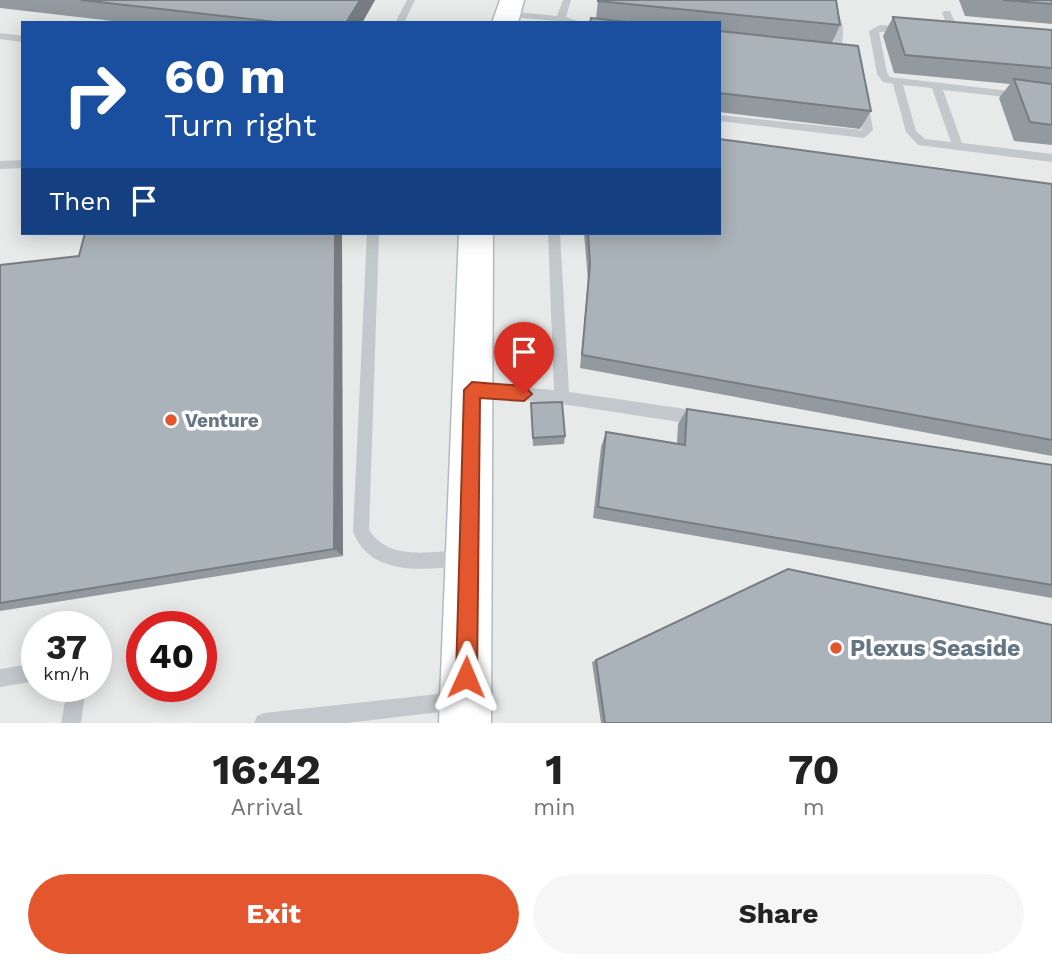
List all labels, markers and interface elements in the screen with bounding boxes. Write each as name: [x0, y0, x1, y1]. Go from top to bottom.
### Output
text: 60 m: [164, 47, 286, 105]
icon: right: [49, 49, 140, 140]
text: Turn right: [164, 106, 316, 144]
icon: arrive: [125, 182, 163, 220]
text: Then: [49, 186, 111, 216]
pin: [494, 322, 554, 394]
icon: arrive: [505, 333, 543, 371]
place label: Venture: [185, 409, 259, 432]
marker: Venture: [163, 412, 179, 428]
speed limit sign: 40: [126, 611, 217, 702]
text: 37: [46, 626, 87, 668]
place label: Plexus Seaside: [850, 635, 1020, 662]
position arrow: [429, 640, 503, 714]
marker: Plexus Seaside: [828, 640, 844, 656]
text: km/h: [43, 663, 90, 684]
text: 16:42: [212, 745, 321, 794]
text: 1: [545, 745, 563, 794]
text: 70: [788, 745, 840, 794]
text: Arrival: [231, 794, 303, 821]
text: min: [533, 794, 576, 821]
text: m: [803, 794, 825, 821]
button: Exit: [28, 874, 519, 954]
button: Share: [533, 874, 1024, 954]

